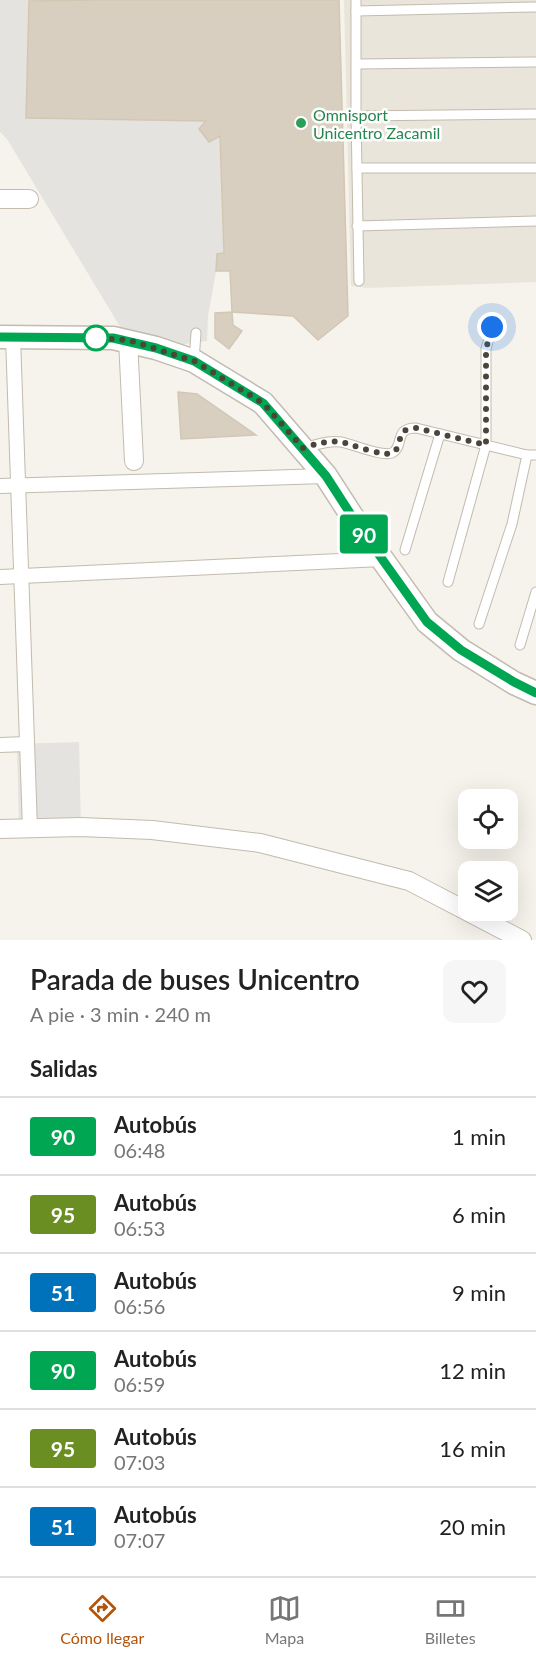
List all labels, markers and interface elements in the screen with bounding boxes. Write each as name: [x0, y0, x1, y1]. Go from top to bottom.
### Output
place label: Omnisport Unicentro Zacamil: [313, 105, 440, 142]
marker: Omnisport Unicentro Zacamil: [294, 116, 308, 130]
your location: [477, 312, 507, 342]
unlabelled marker: [83, 325, 109, 351]
line badge: 90: [337, 514, 391, 554]
text: 90: [352, 522, 376, 547]
map controls: [458, 789, 518, 921]
button: locate: [458, 789, 518, 849]
button: layers: [458, 861, 518, 921]
button: heart: [443, 960, 506, 1023]
text: Parada de buses Unicentro: [30, 962, 360, 996]
text: A pie · 3 min · 240 m: [30, 1002, 211, 1026]
text: Salidas: [30, 1055, 97, 1082]
text: Autobús: [114, 1111, 197, 1138]
text: 1 min: [452, 1123, 506, 1150]
text: 90: [51, 1124, 75, 1149]
text: 06:48: [114, 1138, 165, 1162]
text: Autobús: [114, 1189, 197, 1216]
text: 6 min: [452, 1201, 506, 1228]
text: 95: [51, 1202, 75, 1227]
text: 06:53: [114, 1216, 165, 1240]
text: Autobús: [114, 1267, 197, 1294]
text: 9 min: [452, 1279, 506, 1306]
text: 51: [51, 1280, 75, 1305]
text: 06:56: [114, 1294, 165, 1318]
text: Autobús: [114, 1345, 197, 1372]
text: 12 min: [439, 1357, 506, 1384]
text: 90: [51, 1358, 75, 1383]
text: 06:59: [114, 1372, 165, 1396]
text: Autobús: [114, 1423, 197, 1450]
text: 16 min: [439, 1435, 506, 1462]
text: 95: [51, 1436, 75, 1461]
text: 07:03: [114, 1450, 165, 1474]
text: Autobús: [114, 1501, 197, 1528]
text: 20 min: [439, 1513, 506, 1540]
text: 51: [51, 1514, 75, 1539]
text: 07:07: [114, 1528, 165, 1552]
tab: Cómo llegar: [60, 1592, 144, 1647]
tab: Mapa: [265, 1592, 304, 1647]
tab: Billetes: [425, 1592, 476, 1647]

